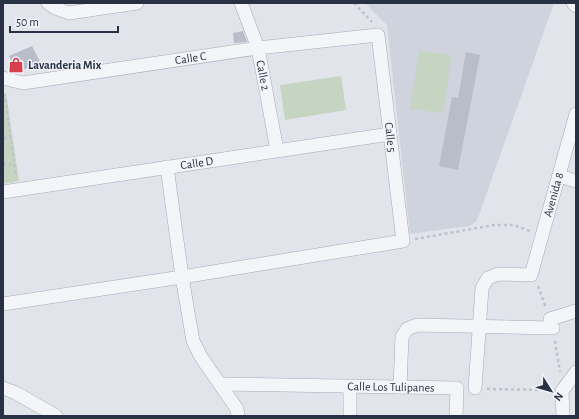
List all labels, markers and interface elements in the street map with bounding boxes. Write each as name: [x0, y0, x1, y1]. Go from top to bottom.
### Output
scale bar: [10, 8, 118, 34]
text: 50 m: [16, 16, 39, 28]
street label: Calle C: [174, 50, 207, 66]
shop icon: Lavanderia Mix: [7, 56, 25, 74]
place label: Lavanderia Mix: [28, 59, 102, 71]
street label: Calle 2: [254, 59, 272, 92]
street label: Calle 5: [383, 122, 398, 153]
street label: Calle D: [180, 155, 214, 171]
street label: Avenida 8: [541, 171, 565, 218]
north arrow: [531, 371, 571, 411]
street label: Calle Los Tulipanes: [347, 380, 435, 394]
text: N: [552, 390, 565, 403]

